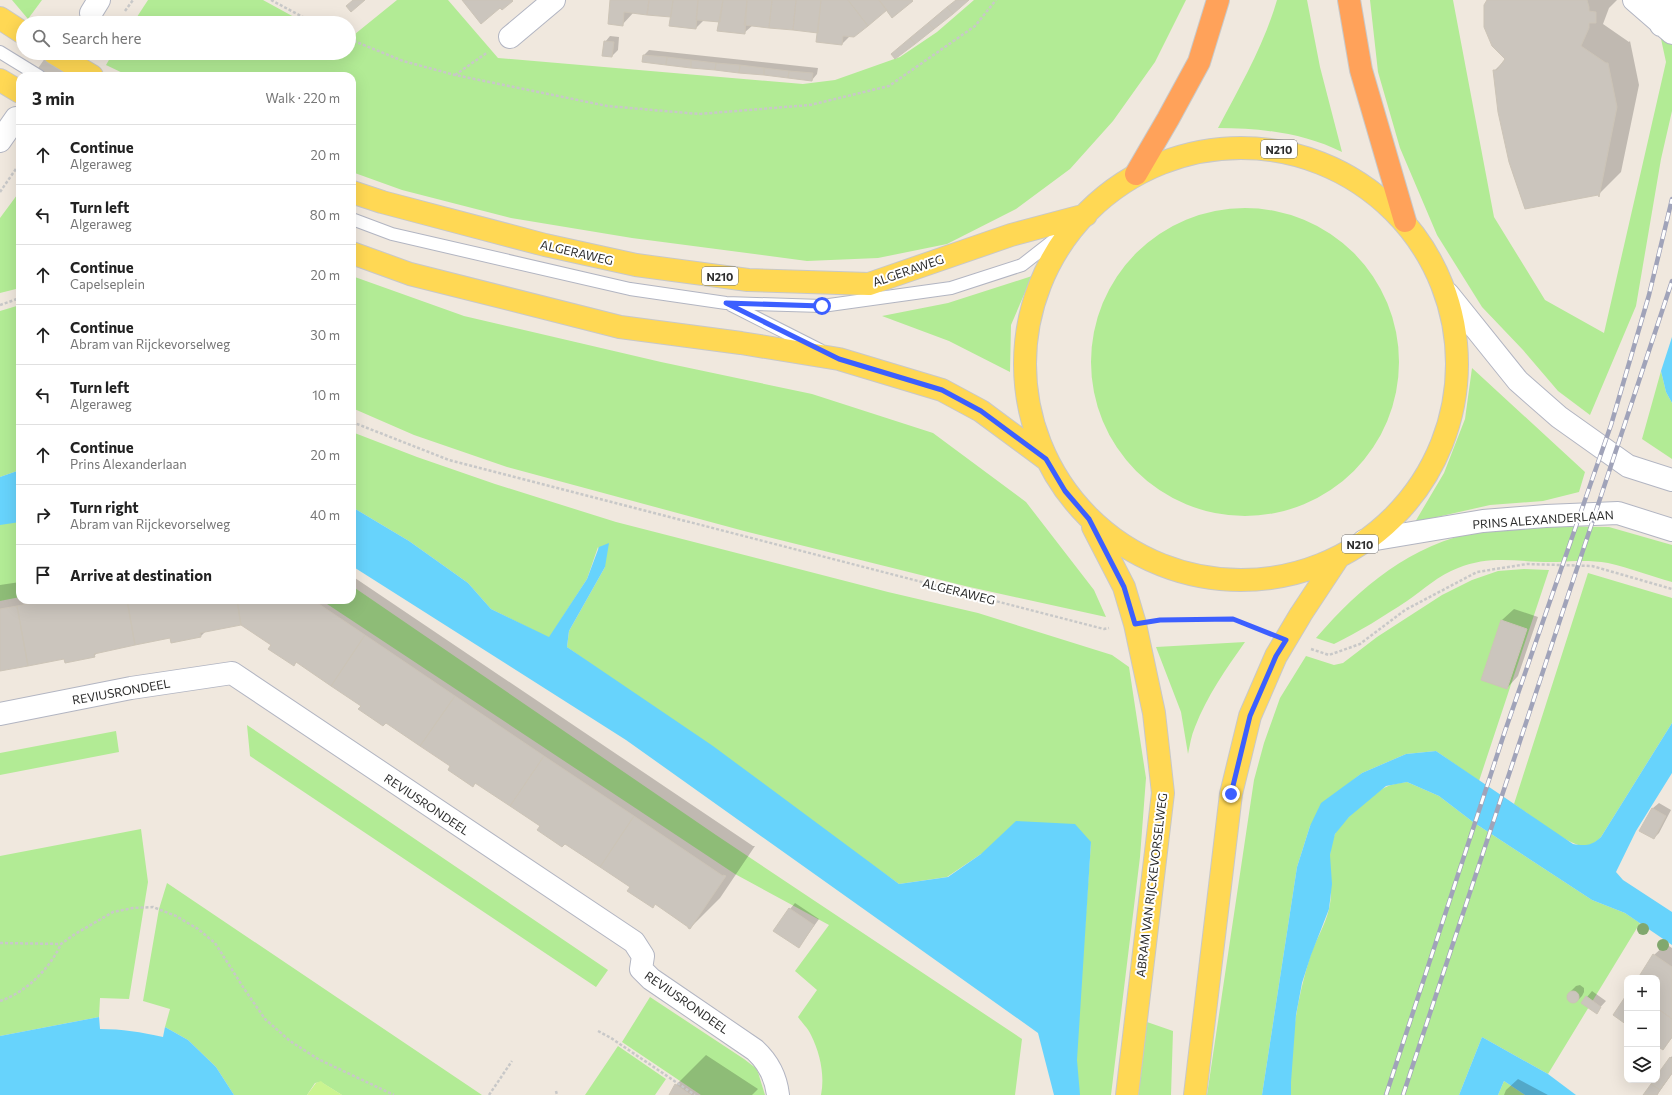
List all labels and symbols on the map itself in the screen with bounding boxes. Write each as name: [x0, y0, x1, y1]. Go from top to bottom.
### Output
road number: N210: [1261, 140, 1297, 158]
street label: ALGERAWEG: [539, 237, 615, 267]
street label: ALGERAWEG: [871, 251, 945, 289]
road number: N210: [702, 267, 738, 285]
route start: [813, 297, 831, 315]
street label: PRINS ALEXANDERLAAN: [1472, 507, 1614, 531]
road number: N210: [1342, 535, 1378, 553]
street label: ALGERAWEG: [921, 575, 997, 607]
street label: REVIUSRONDEEL: [71, 675, 171, 707]
street label: REVIUSRONDEEL: [382, 770, 472, 838]
route end: [1222, 785, 1240, 803]
street label: ABRAM VAN RIJCKEVORSELWEG: [1133, 792, 1170, 978]
street label: REVIUSRONDEEL: [642, 968, 732, 1036]

